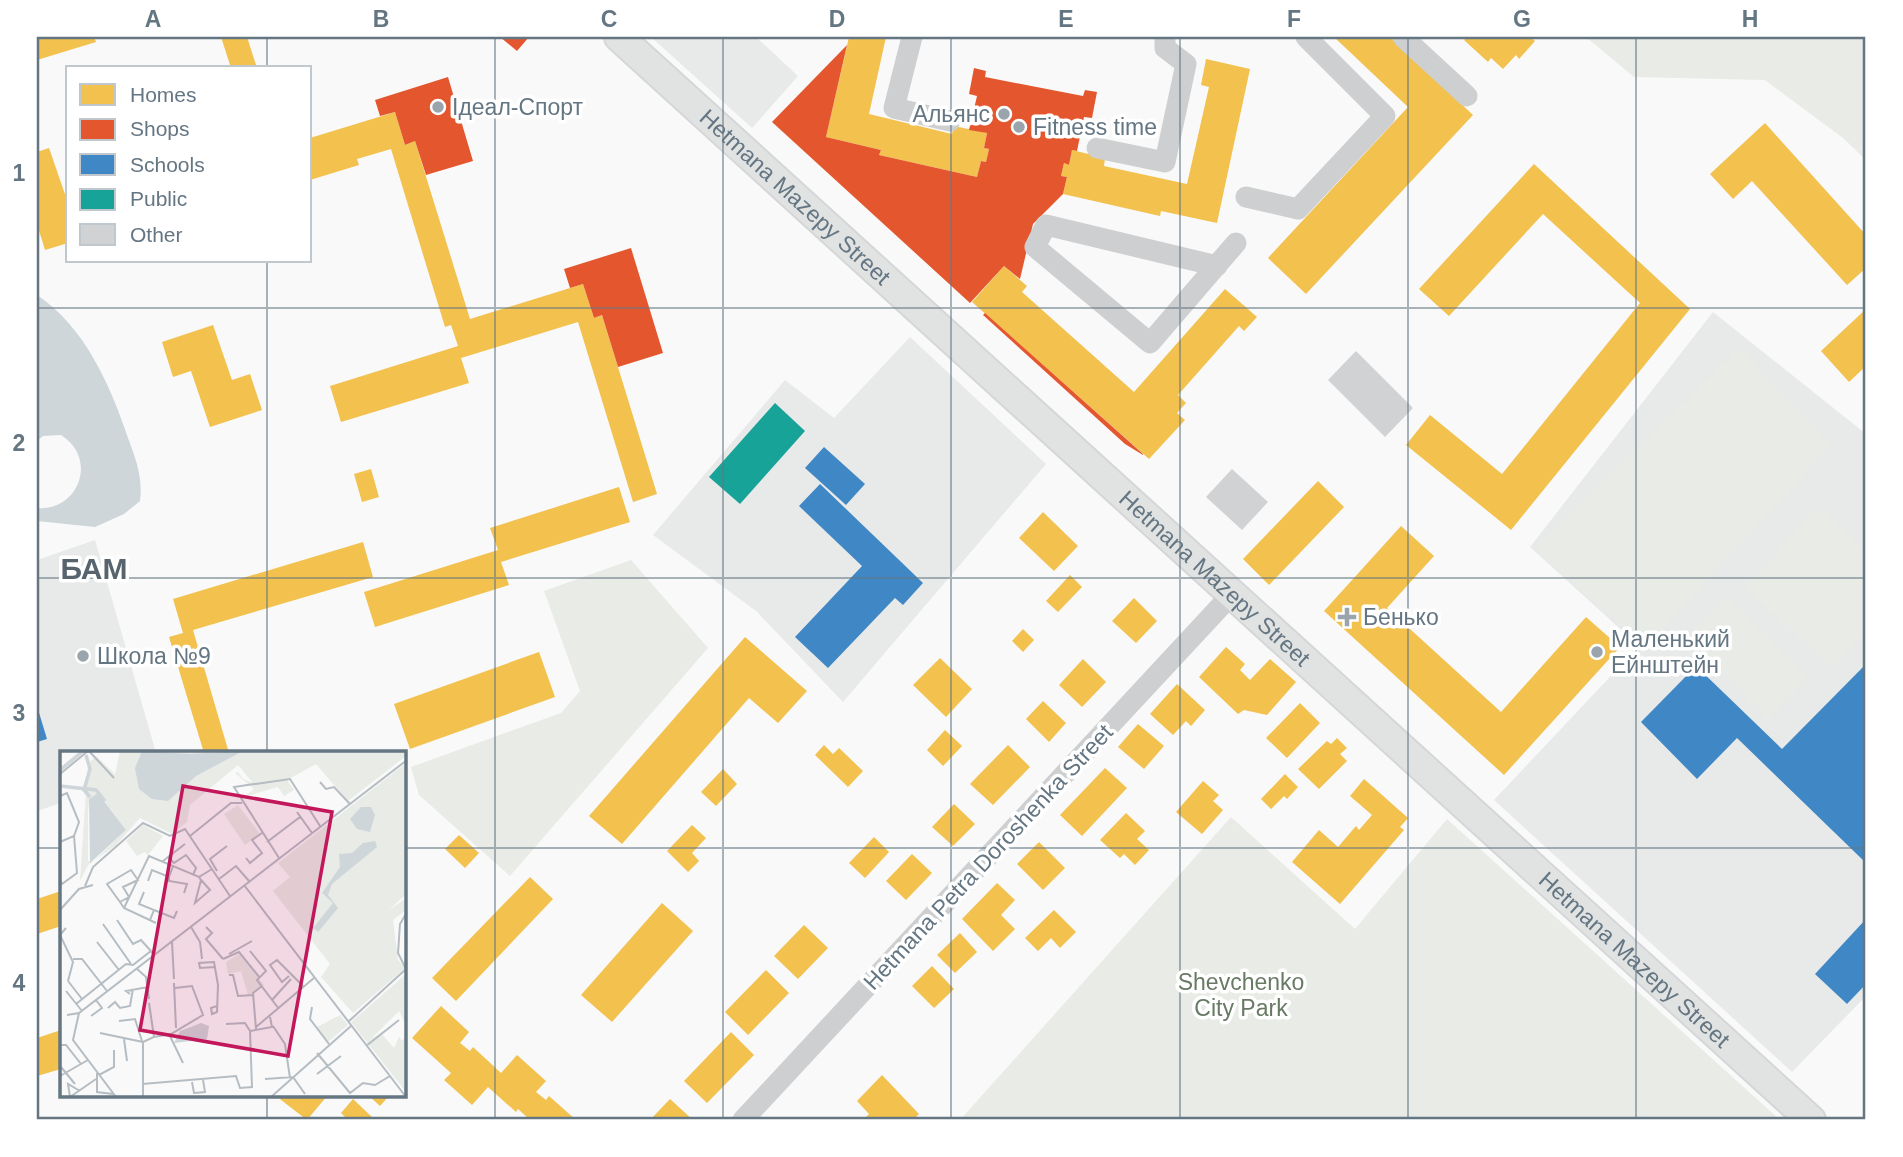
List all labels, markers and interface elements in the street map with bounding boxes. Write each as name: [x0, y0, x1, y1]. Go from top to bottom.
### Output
text: A: [145, 6, 161, 32]
text: B: [373, 6, 389, 32]
text: C: [601, 6, 617, 32]
text: D: [829, 6, 845, 32]
text: E: [1058, 6, 1074, 32]
text: F: [1287, 6, 1301, 32]
text: G: [1513, 6, 1531, 32]
text: H: [1742, 6, 1758, 32]
legend: [66, 66, 312, 262]
text: Homes: [130, 83, 197, 106]
place label: Ідеал-Спорт: [452, 94, 584, 120]
marker: Ідеал-Спорт: [430, 99, 446, 115]
place label: Альянс: [913, 101, 990, 127]
street label: Hetmana Mazepy Street: [695, 104, 896, 290]
marker: Альянс: [996, 106, 1012, 122]
place label: Fitness time: [1033, 114, 1157, 140]
text: Shops: [130, 117, 190, 140]
marker: Fitness time: [1011, 119, 1027, 135]
text: Schools: [130, 153, 205, 176]
text: 1: [13, 160, 26, 186]
text: Public: [130, 187, 187, 210]
text: Other: [130, 223, 183, 246]
text: 2: [13, 430, 25, 456]
street label: Hetmana Mazepy Street: [1114, 485, 1316, 672]
district label: БАМ: [60, 552, 128, 585]
place label: Бенько: [1363, 604, 1439, 630]
marker: Бенько: [1337, 607, 1357, 627]
place label: Маленький Ейнштейн: [1611, 626, 1730, 678]
place label: Школа №9: [97, 643, 211, 669]
marker: Маленький Ейнштейн: [1589, 644, 1605, 660]
marker: Школа №9: [75, 648, 91, 664]
text: 3: [13, 700, 25, 726]
street label: Hetmana Petra Doroshenka Street: [858, 719, 1118, 995]
inset map: [60, 751, 406, 1098]
street label: Hetmana Mazepy Street: [1534, 867, 1735, 1053]
park label: Shevchenko City Park: [1178, 969, 1304, 1021]
text: 4: [13, 970, 26, 996]

